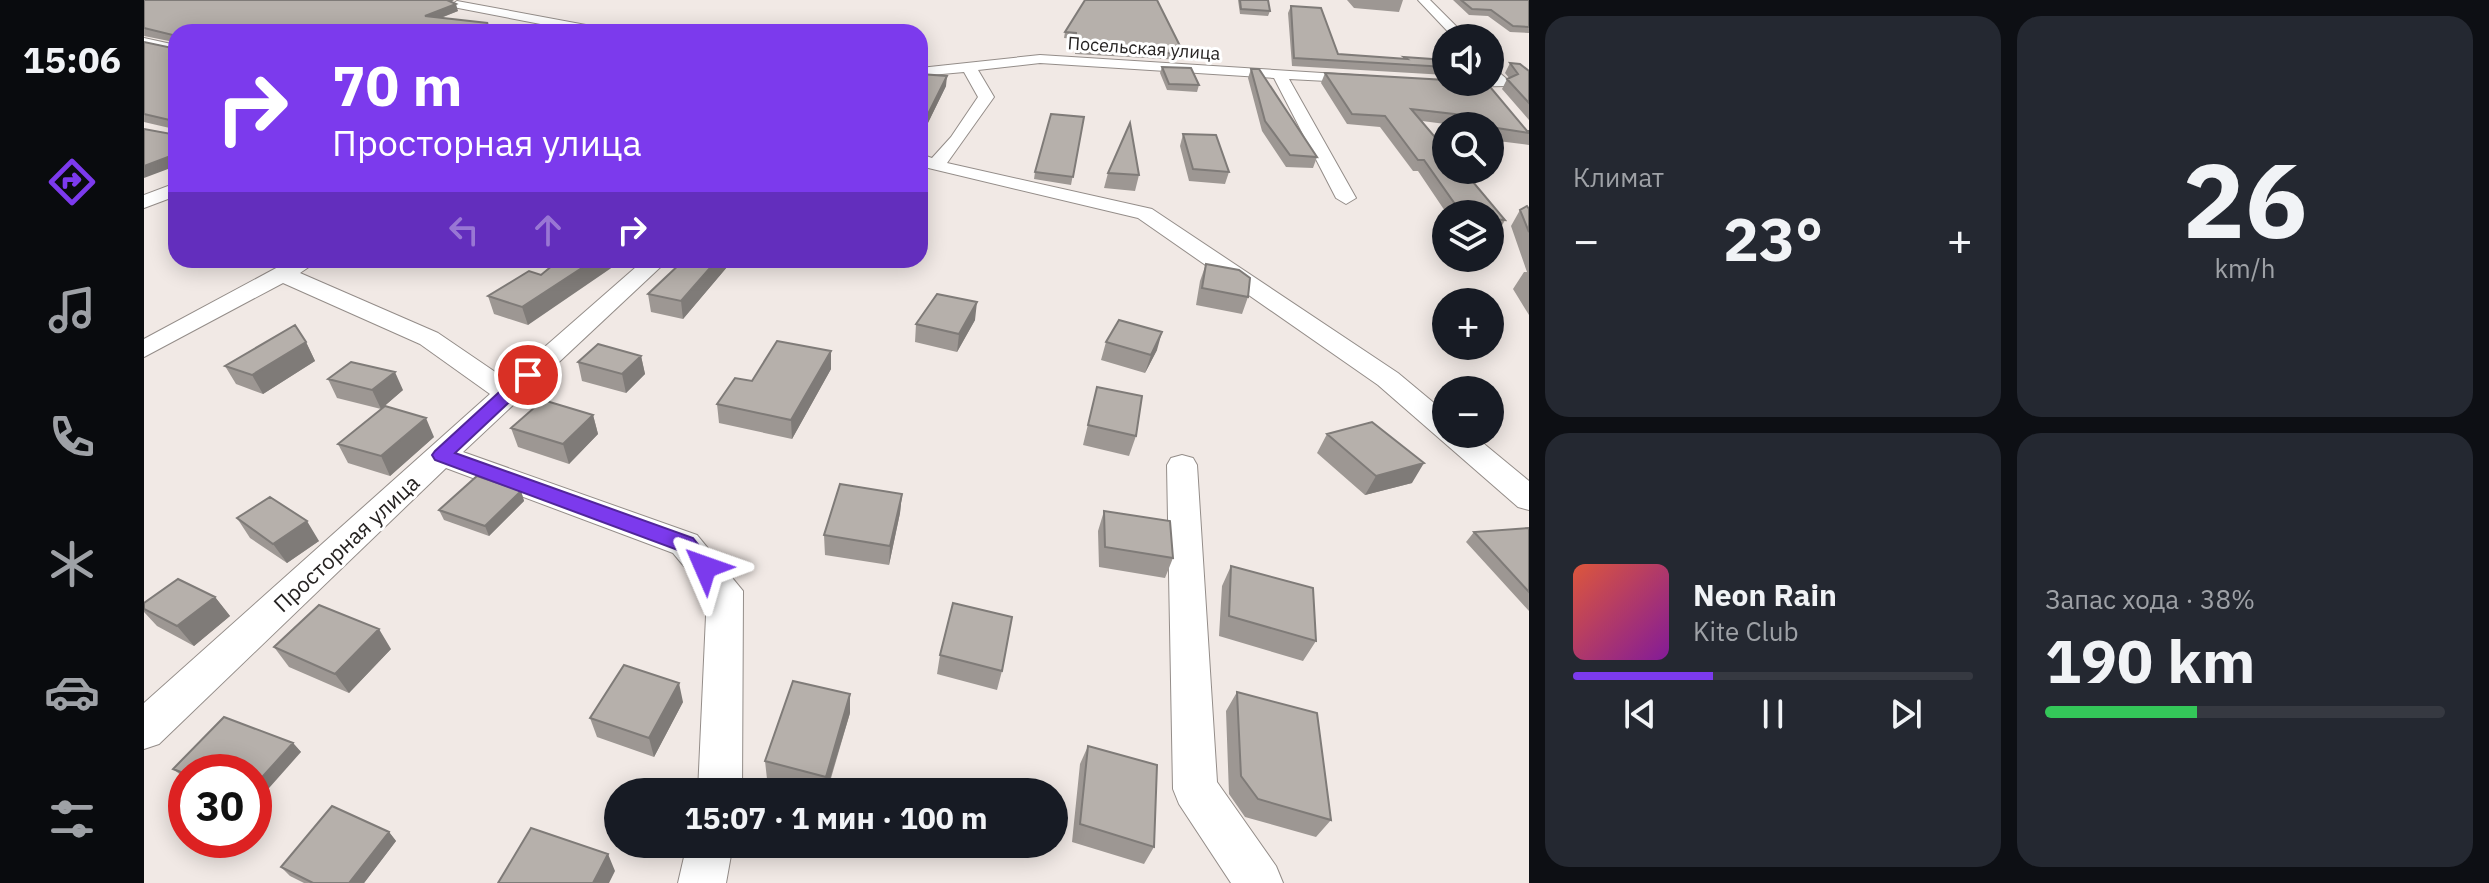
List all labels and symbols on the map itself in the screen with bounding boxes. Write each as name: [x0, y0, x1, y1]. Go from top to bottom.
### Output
street label: Посельская улица: [1067, 31, 1222, 65]
pin: [494, 341, 562, 409]
street label: Просторная улица: [267, 468, 425, 618]
position arrow: [663, 525, 747, 609]
speed limit sign: 30: [168, 754, 272, 858]

